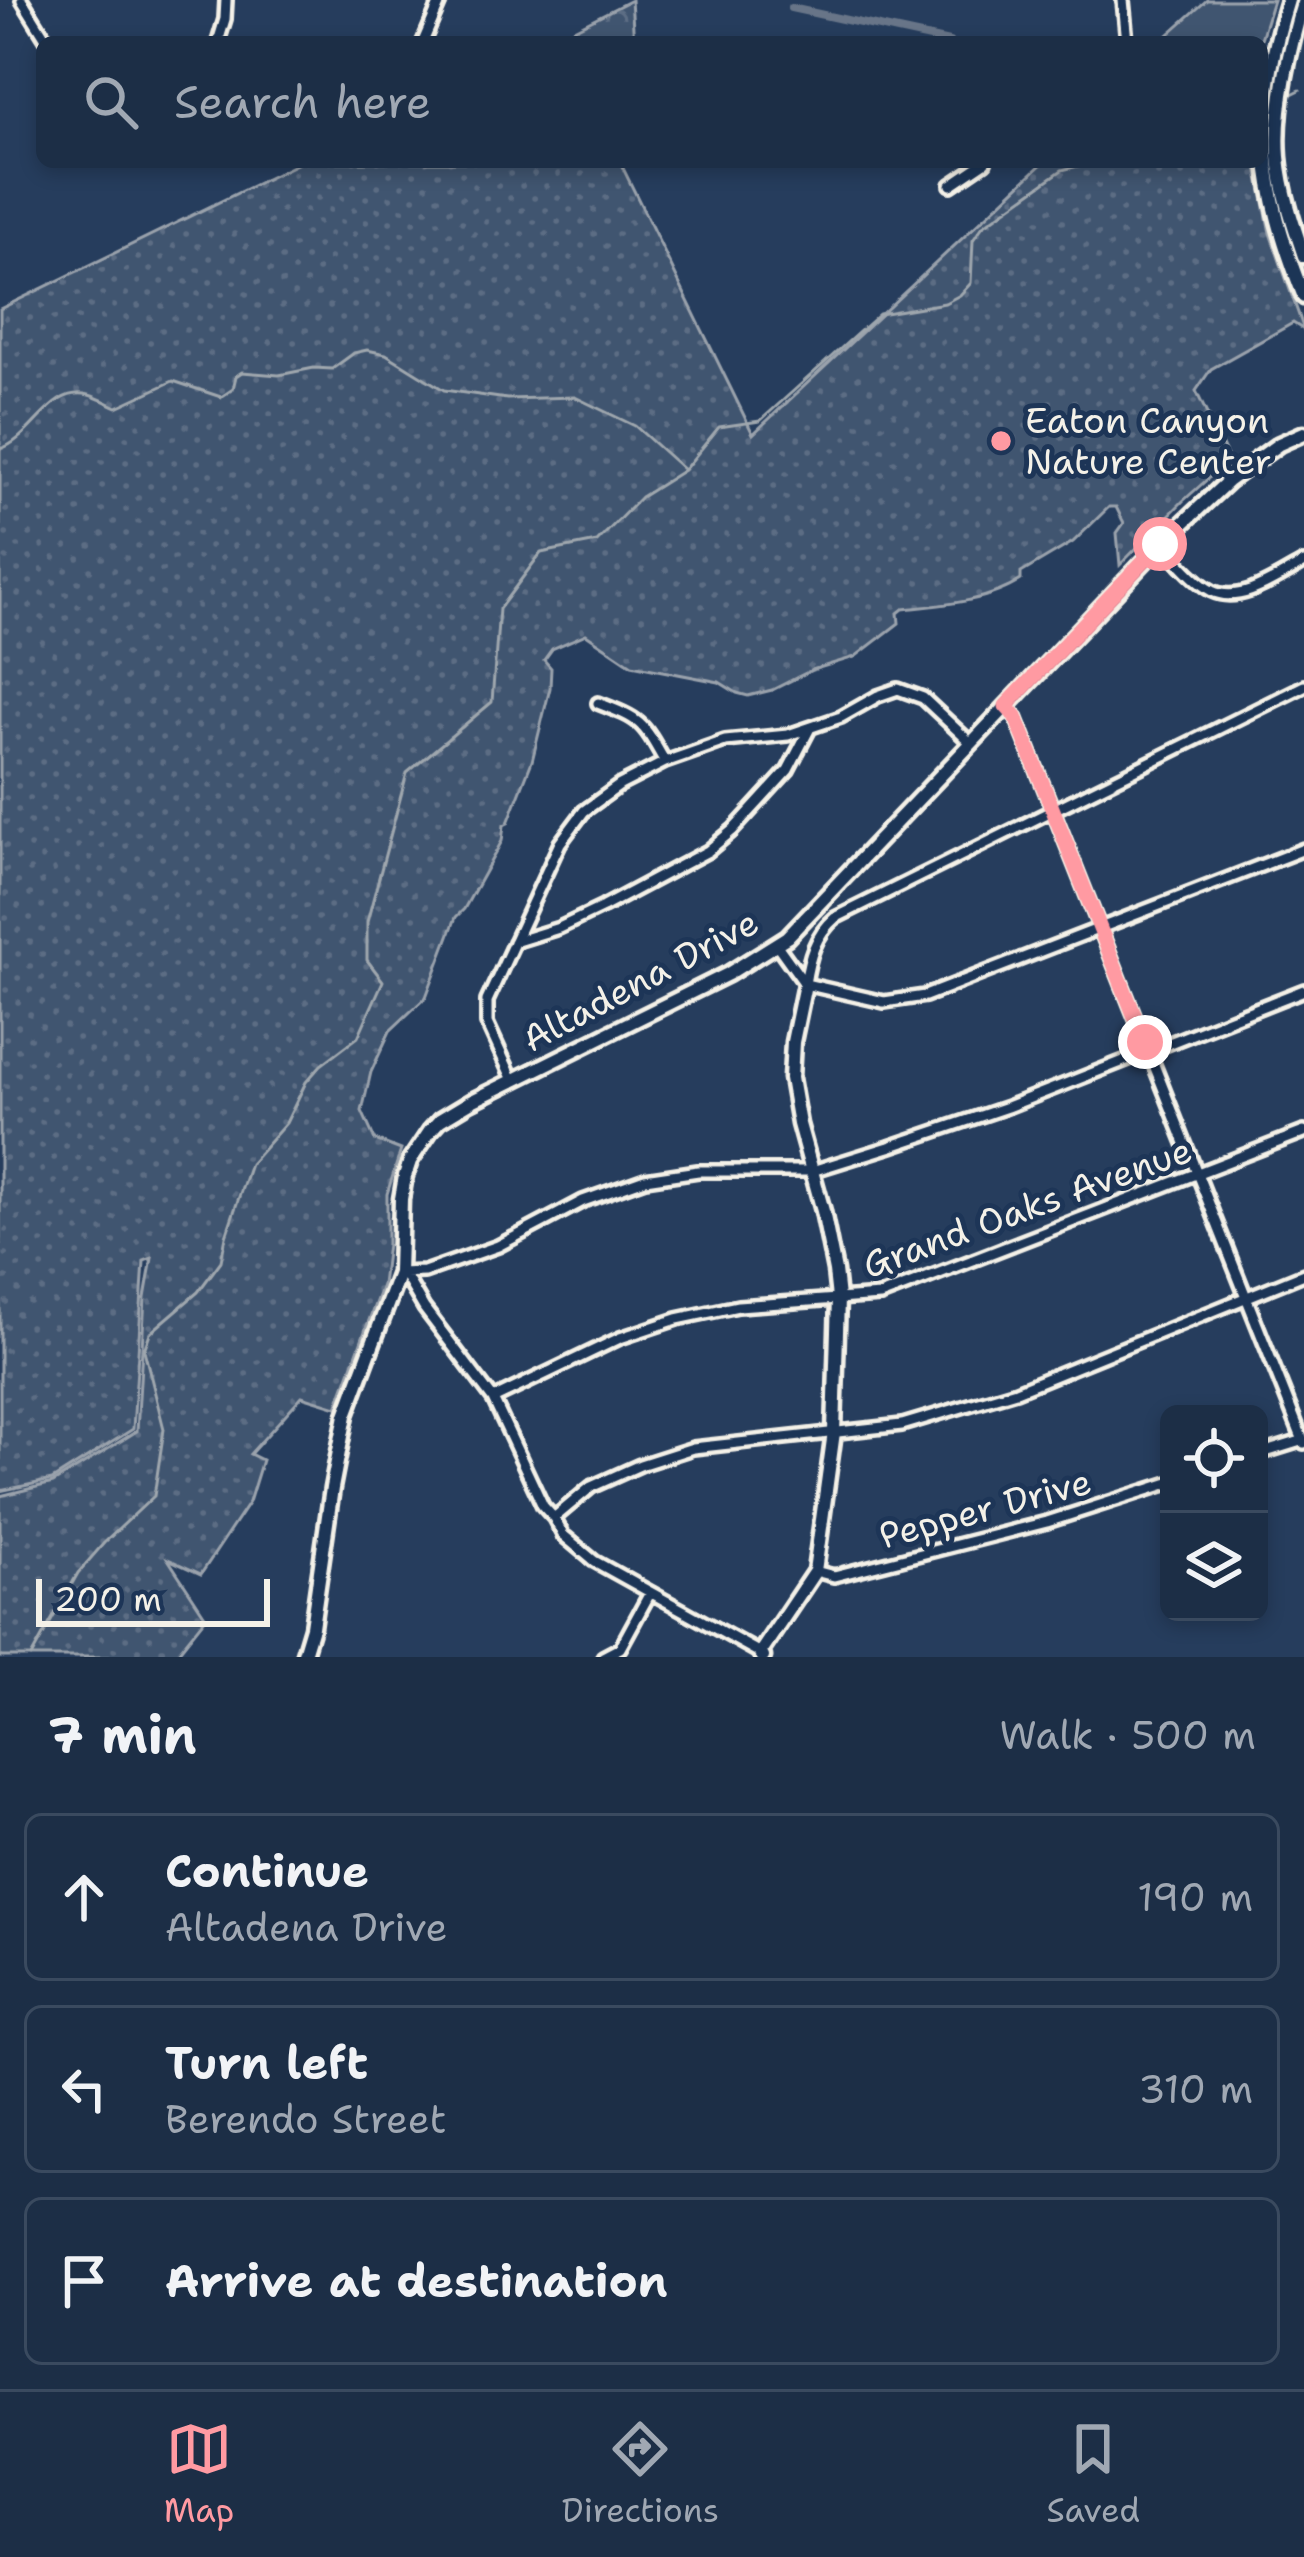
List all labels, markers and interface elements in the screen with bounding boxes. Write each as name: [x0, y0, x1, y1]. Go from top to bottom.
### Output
search box: [36, 36, 1268, 168]
icon: search: [78, 69, 144, 135]
text: Search here: [174, 72, 431, 132]
place label: Eaton Canyon Nature Center: [1025, 396, 1272, 486]
marker: Eaton Canyon Nature Center: [988, 428, 1014, 454]
route start: [1133, 517, 1187, 571]
street label: Altadena Drive: [514, 898, 767, 1063]
route end: [1118, 1015, 1172, 1069]
street label: Grand Oaks Avenue: [856, 1125, 1198, 1290]
map controls: [1160, 1405, 1268, 1621]
button: locate: [1160, 1405, 1268, 1513]
street label: Pepper Drive: [874, 1457, 1096, 1560]
button: layers: [1160, 1513, 1268, 1621]
scale bar: [36, 1573, 270, 1626]
text: 200 m: [54, 1577, 162, 1622]
text: 7 min: [48, 1701, 197, 1769]
text: Walk · 500 m: [999, 1709, 1256, 1761]
text: Continue: [165, 1841, 369, 1901]
icon: ahead: [51, 1864, 117, 1930]
text: 190 m: [1137, 1871, 1253, 1923]
text: Altadena Drive: [165, 1901, 448, 1953]
text: Turn left: [165, 2033, 368, 2093]
icon: left: [51, 2056, 117, 2122]
text: 310 m: [1138, 2063, 1253, 2115]
text: Berendo Street: [165, 2093, 447, 2145]
icon: arrive: [51, 2248, 117, 2314]
text: Arrive at destination: [165, 2251, 668, 2311]
tab: Map: [164, 2416, 234, 2533]
tab: Directions: [562, 2416, 719, 2533]
tab: Saved: [1047, 2416, 1140, 2533]

